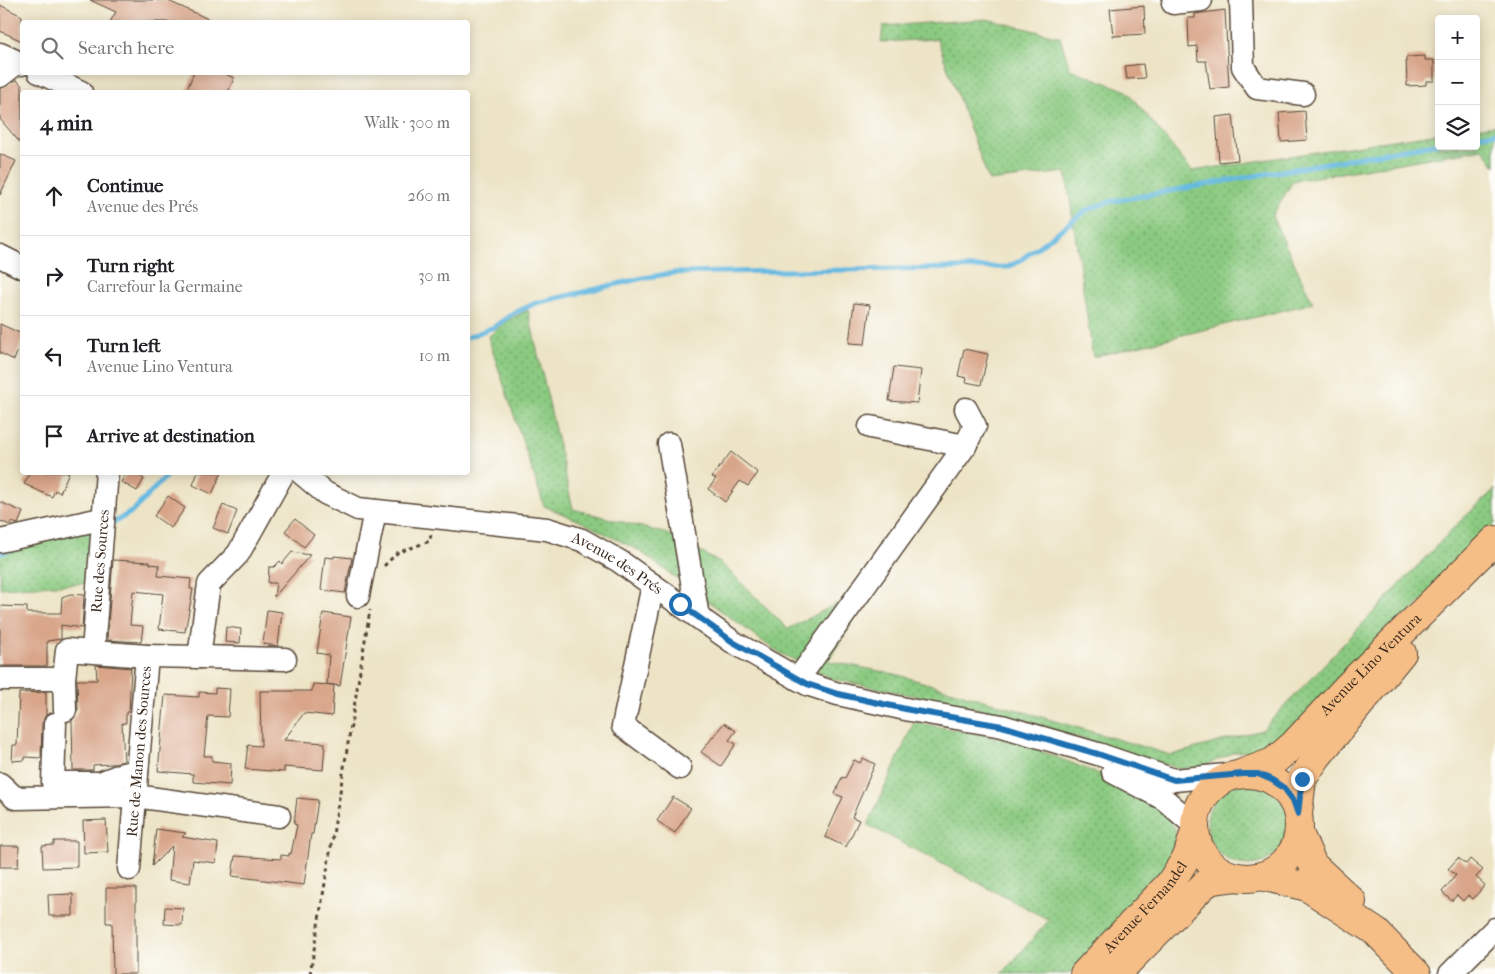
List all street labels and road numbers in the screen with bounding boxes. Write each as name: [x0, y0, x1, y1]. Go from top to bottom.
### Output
street label: Rue des Sources: [87, 508, 113, 614]
street label: Avenue des Prés: [569, 528, 667, 598]
street label: Avenue Lino Ventura: [1315, 609, 1426, 720]
street label: Rue de Manon des Sources: [123, 665, 155, 838]
street label: Avenue Fernandel: [1099, 858, 1191, 957]

